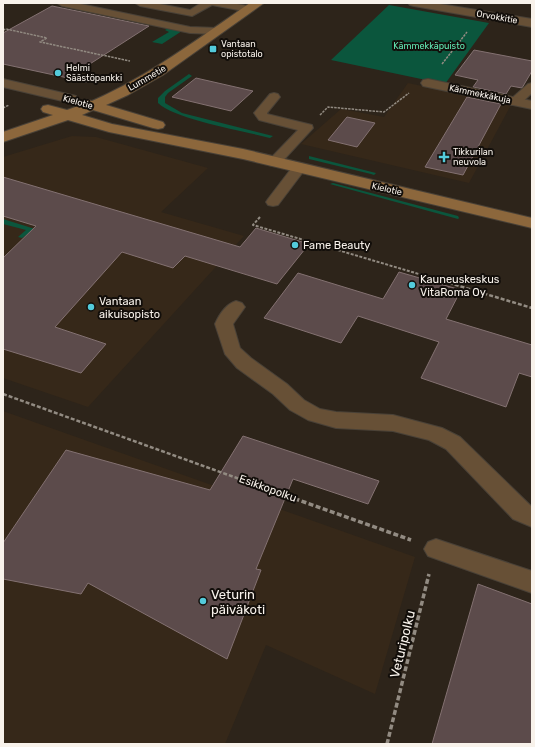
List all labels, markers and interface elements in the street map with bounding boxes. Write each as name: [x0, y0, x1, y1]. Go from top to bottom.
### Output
street label: Orvokkitie: [476, 8, 518, 26]
place label: Vantaan opistotalo: [221, 39, 263, 59]
park label: Kämmekkäpuisto: [393, 41, 465, 51]
marker: Vantaan opistotalo: [208, 44, 218, 54]
place label: Helmi Säästöpankki: [66, 63, 122, 83]
street label: Lummetie: [126, 63, 168, 93]
marker: Helmi Säästöpankki: [53, 68, 63, 78]
street label: Kämmekkäkuja: [448, 83, 512, 105]
street label: Kielotie: [62, 93, 94, 111]
place label: Tikkurilan neuvola: [453, 147, 493, 167]
marker: Tikkurilan neuvola: [438, 151, 450, 163]
street label: Kielotie: [371, 181, 403, 197]
place label: Fame Beauty: [303, 239, 370, 252]
marker: Fame Beauty: [290, 240, 300, 250]
place label: Kauneuskeskus VitaRoma Oy: [420, 273, 500, 299]
marker: Kauneuskeskus VitaRoma Oy: [407, 280, 417, 290]
place label: Vantaan aikuisopisto: [99, 295, 160, 321]
marker: Vantaan aikuisopisto: [86, 302, 96, 312]
street label: Esikkopolku: [237, 472, 298, 505]
place label: Veturin päiväkoti: [211, 587, 265, 617]
marker: Veturin päiväkoti: [198, 596, 208, 606]
street label: Veturipolku: [387, 609, 418, 679]

